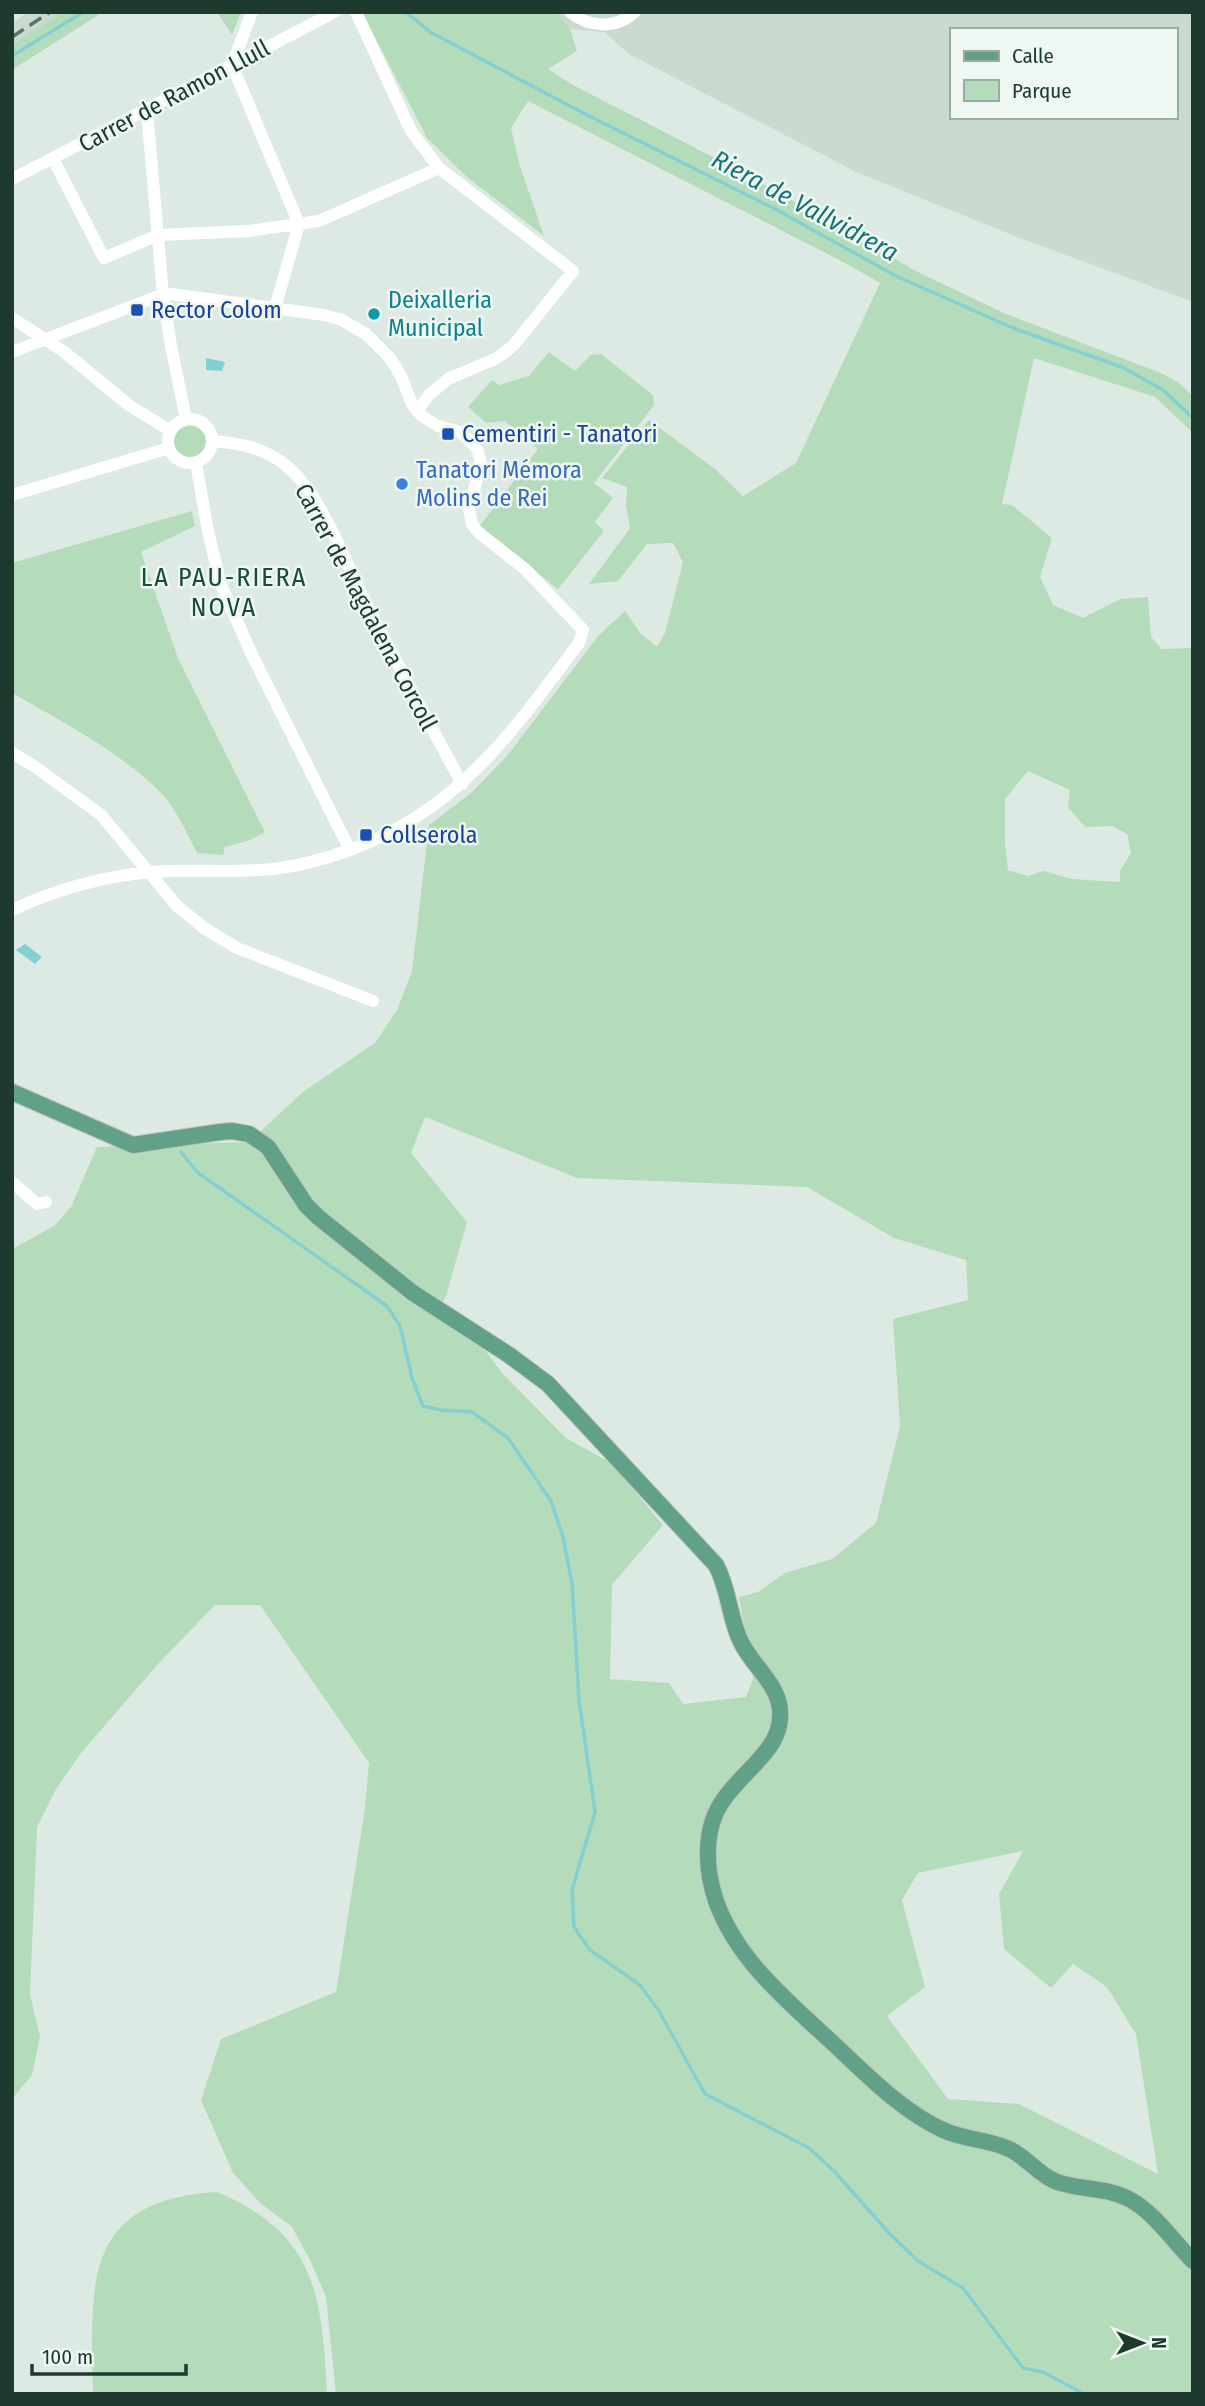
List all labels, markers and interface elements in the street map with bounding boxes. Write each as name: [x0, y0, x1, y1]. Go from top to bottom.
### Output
legend: [950, 28, 1177, 119]
street label: Carrer de Ramon Llull: [74, 34, 274, 158]
text: Calle: [1012, 43, 1054, 69]
text: Parque: [1012, 78, 1072, 104]
water label: Riera de Vallvidrera: [707, 144, 903, 268]
place label: Deixalleria Municipal: [388, 286, 492, 342]
place label: Rector Colom: [151, 296, 282, 324]
marker: Rector Colom: [129, 302, 145, 318]
marker: Deixalleria Municipal: [366, 306, 382, 322]
place label: Cementiri - Tanatori: [462, 420, 658, 448]
marker: Cementiri - Tanatori: [440, 426, 456, 442]
place label: Tanatori Mémora Molins de Rei: [416, 456, 582, 512]
marker: Tanatori Mémora Molins de Rei: [394, 476, 410, 492]
street label: Carrer de Magdalena Corcoll: [289, 479, 443, 735]
district label: LA PAU-RIERA NOVA: [141, 562, 307, 623]
place label: Collserola: [380, 821, 477, 849]
marker: Collserola: [358, 827, 374, 843]
north arrow: [1107, 2308, 1177, 2378]
scale bar: [32, 2332, 186, 2376]
text: N: [1147, 2337, 1170, 2349]
text: 100 m: [42, 2344, 93, 2370]

